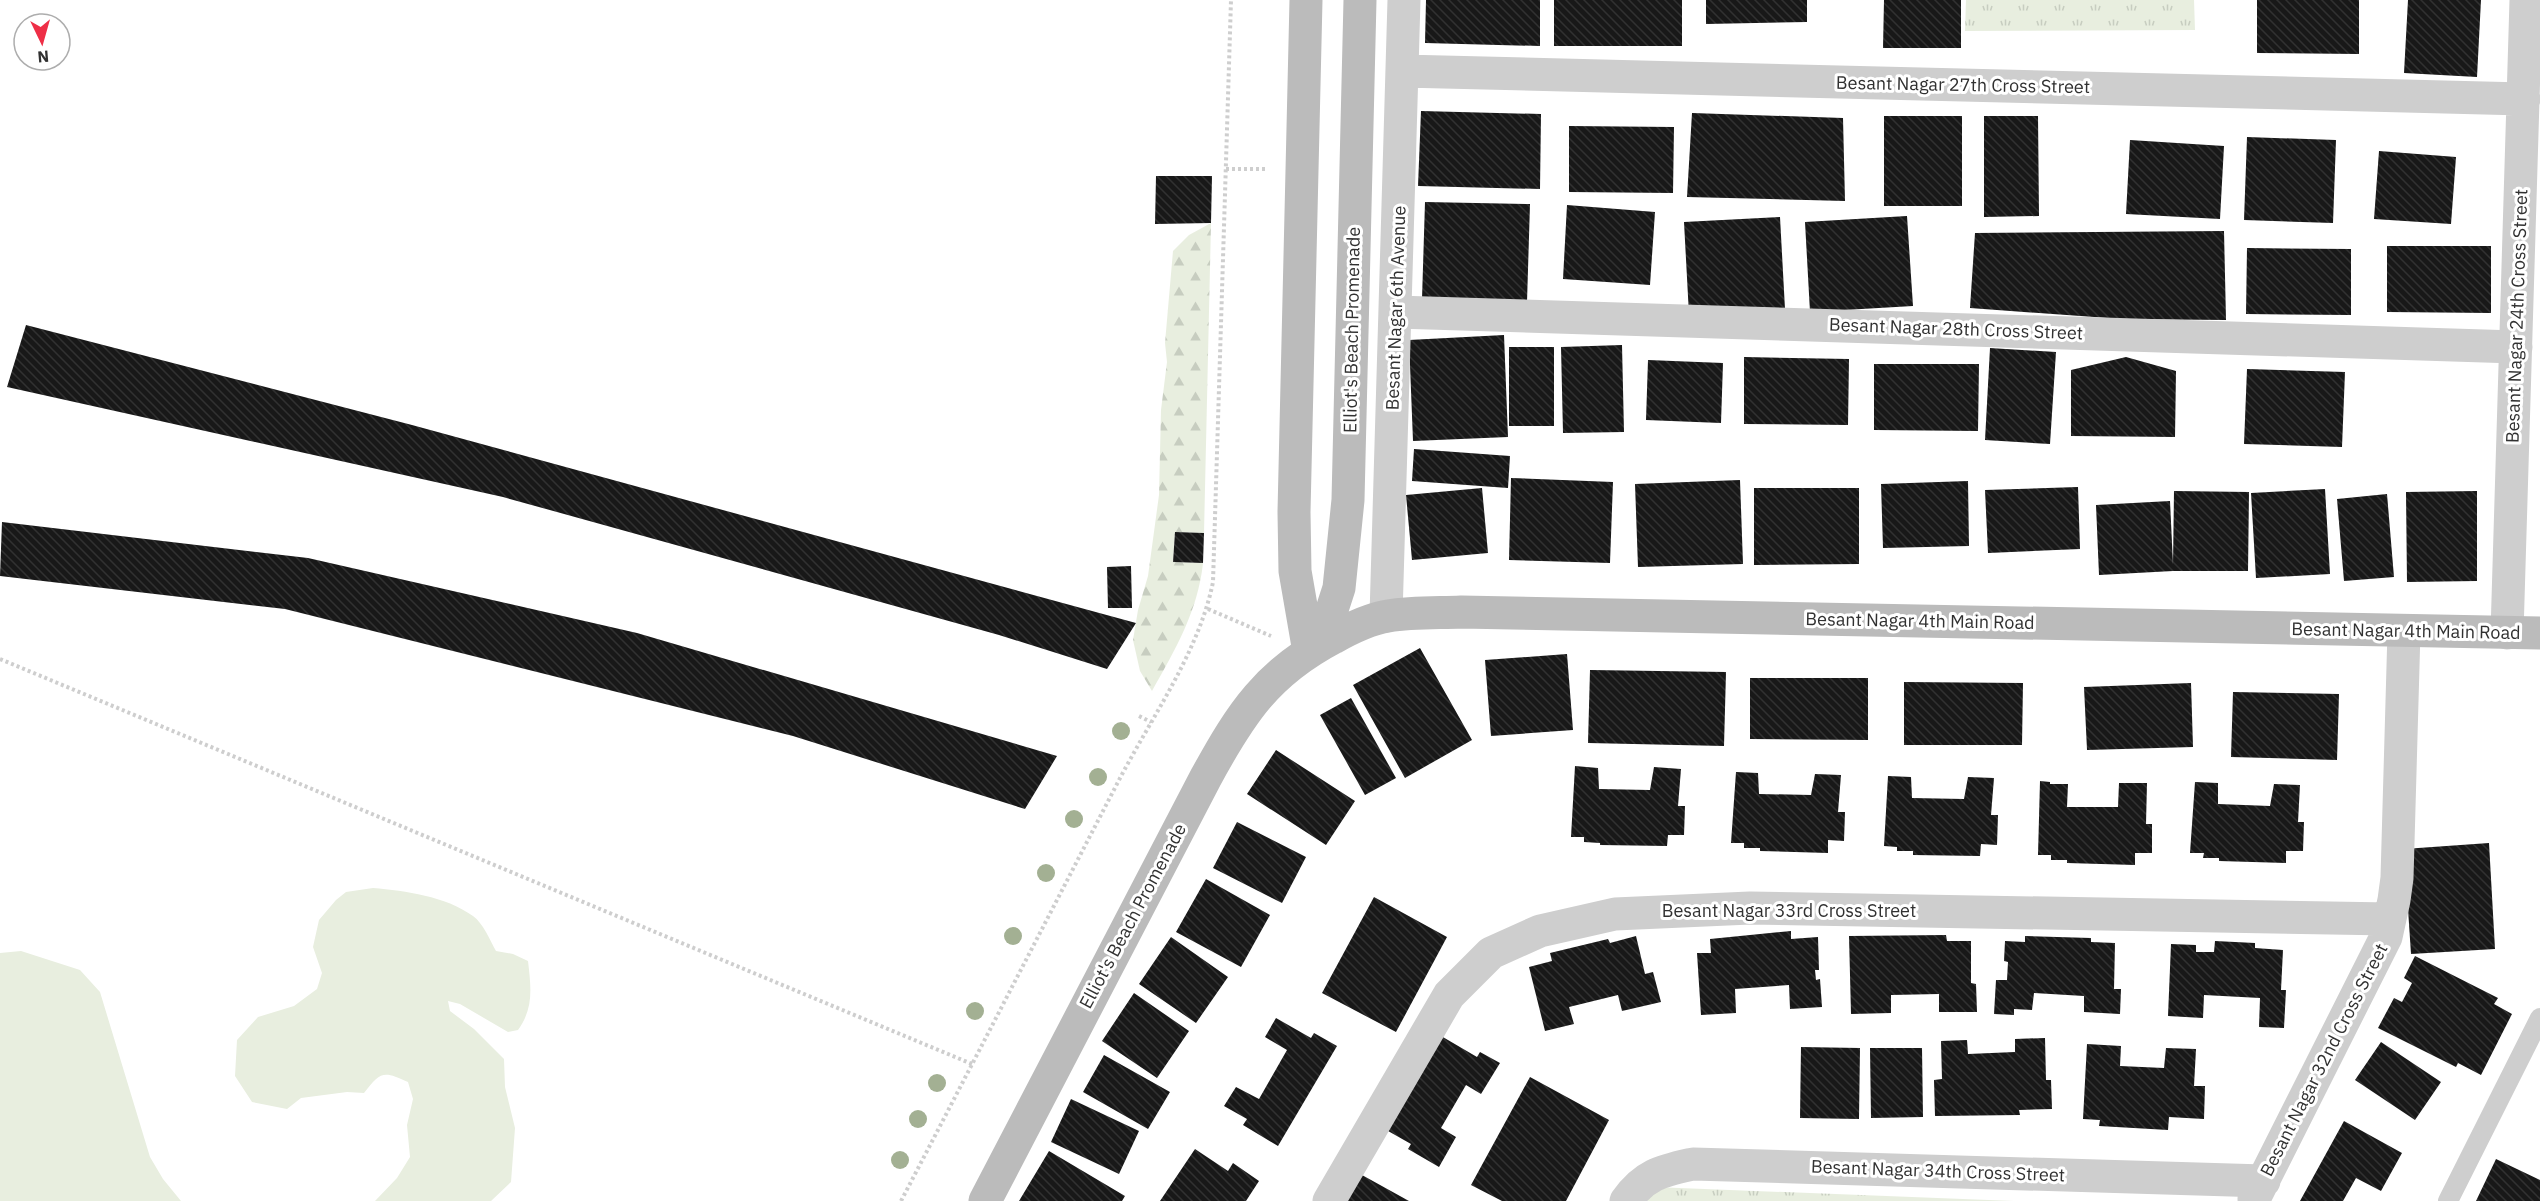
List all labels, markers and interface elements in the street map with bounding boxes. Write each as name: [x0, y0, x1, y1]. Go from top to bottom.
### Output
north arrow: [12, 12, 72, 72]
text: N: [37, 46, 50, 67]
street label: Besant Nagar 27th Cross Street: [1836, 71, 2090, 98]
street label: Besant Nagar 24th Cross Street: [2501, 189, 2532, 443]
street label: Besant Nagar 6th Avenue: [1380, 205, 1411, 411]
street label: Elliot's Beach Promenade: [1338, 227, 1365, 433]
street label: Besant Nagar 28th Cross Street: [1829, 313, 2083, 344]
street label: Besant Nagar 4th Main Road: [1805, 607, 2035, 634]
street label: Besant Nagar 4th Main Road: [2291, 617, 2521, 644]
street label: Elliot's Beach Promenade: [1074, 819, 1191, 1012]
street label: Besant Nagar 33rd Cross Street: [1662, 899, 1916, 922]
street label: Besant Nagar 32nd Cross Street: [2255, 939, 2392, 1180]
street label: Besant Nagar 34th Cross Street: [1811, 1155, 2065, 1186]

